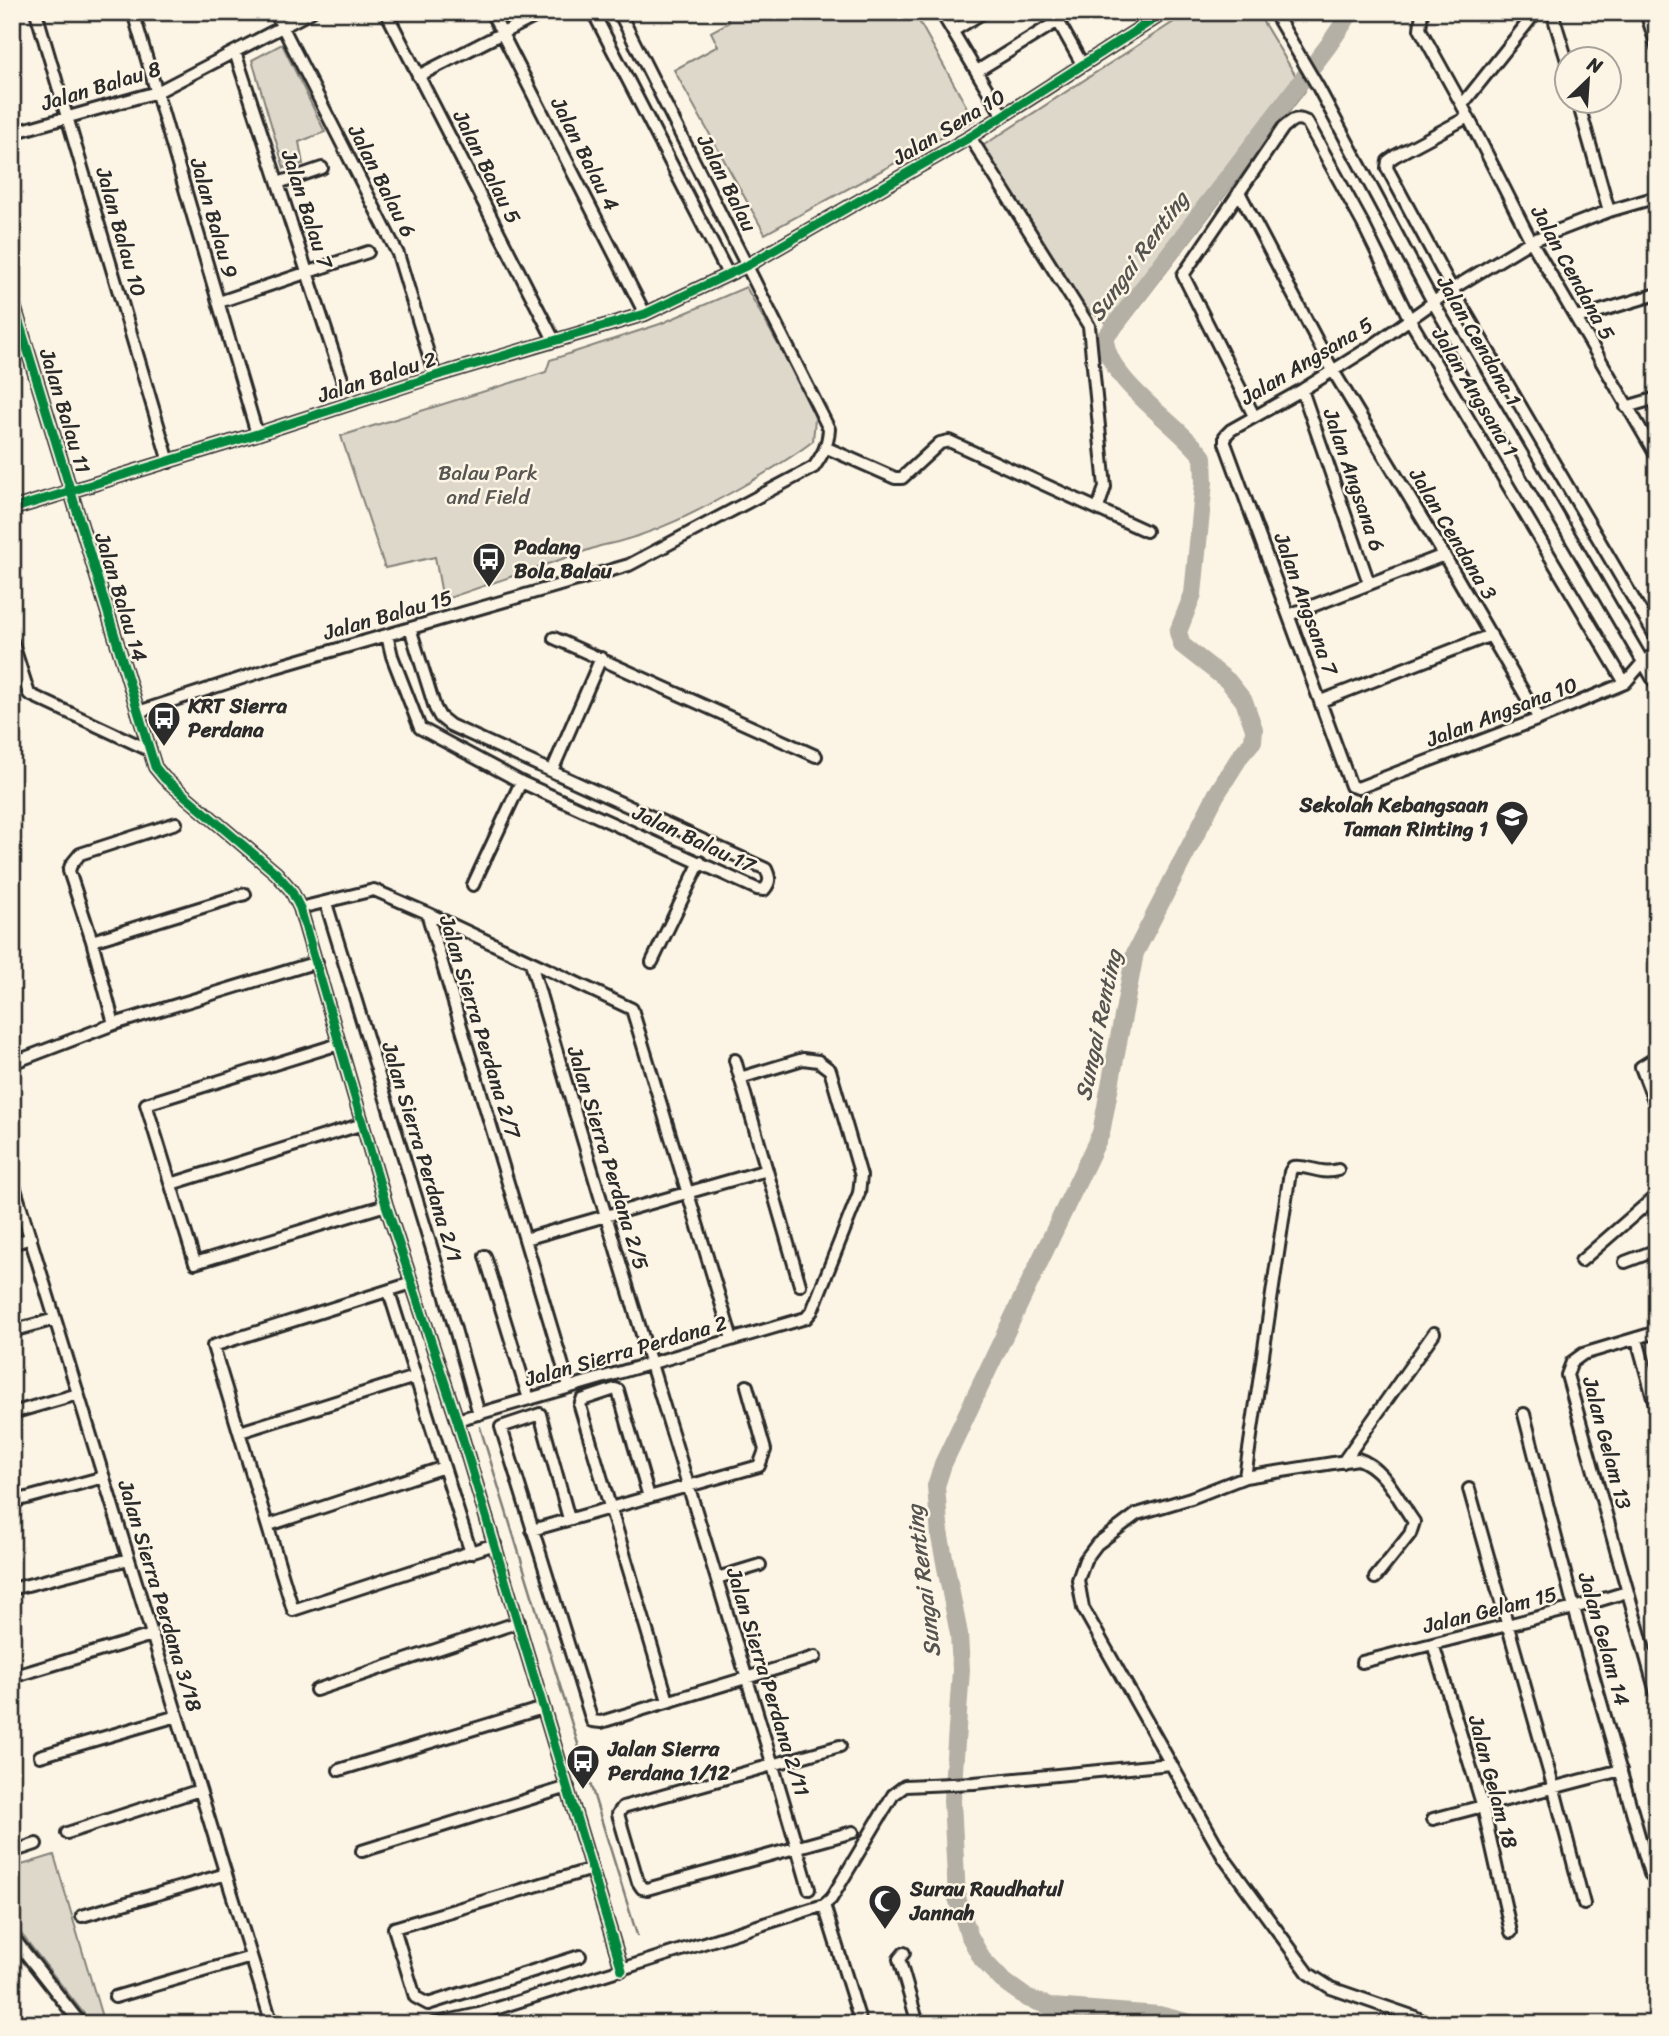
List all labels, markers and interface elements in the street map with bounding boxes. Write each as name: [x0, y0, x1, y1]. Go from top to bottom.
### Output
north arrow: [1554, 46, 1624, 116]
text: N: [1581, 47, 1609, 83]
street label: Jalan Balau 8: [35, 50, 166, 123]
street label: Jalan Sena 10: [884, 78, 1013, 176]
street label: Jalan Balau 4: [539, 89, 630, 218]
street label: Jalan Balau 5: [442, 102, 532, 231]
street label: Jalan Balau 6: [337, 117, 427, 244]
street label: Jalan Balau: [686, 126, 768, 239]
street label: Jalan Balau 7: [270, 144, 345, 275]
street label: Jalan Balau 9: [178, 152, 249, 283]
street label: Jalan Balau 10: [84, 162, 158, 301]
water label: Sungai Renting: [1077, 180, 1201, 330]
street label: Jalan Cendana 5: [1520, 197, 1626, 348]
street label: Jalan Cendana 1: [1425, 267, 1532, 414]
street label: Jalan Angsana 5: [1232, 306, 1381, 416]
street label: Jalan Angsana 1: [1421, 319, 1529, 464]
street label: Jalan Balau 2: [312, 340, 441, 414]
street label: Jalan Balau 11: [28, 343, 102, 478]
street label: Jalan Angsana 6: [1311, 402, 1396, 557]
park label: Balau Park and Field: [438, 454, 538, 516]
street label: Jalan Cendana 3: [1398, 460, 1508, 608]
street label: Jalan Balau 14: [83, 527, 159, 666]
street label: Jalan Angsana 7: [1262, 527, 1350, 682]
place label: Padang Bola Balau: [514, 528, 612, 590]
bus stop icon: Padang Bola Balau: [470, 540, 508, 589]
street label: Jalan Balau 15: [318, 578, 457, 652]
street label: Jalan Angsana 10: [1420, 666, 1583, 759]
place label: KRT Sierra Perdana: [187, 687, 287, 749]
bus stop icon: KRT Sierra Perdana: [145, 699, 183, 748]
place label: Sekolah Kebangsaan Taman Rinting 1: [1299, 786, 1489, 848]
street label: Jalan Balau 17: [625, 793, 764, 885]
school or university icon: Sekolah Kebangsaan Taman Rinting 1: [1493, 798, 1531, 847]
street label: Jalan Sierra Perdana 2/7: [428, 910, 533, 1145]
water label: Sungai Renting: [1062, 944, 1135, 1104]
street label: Jalan Sierra Perdana 2/1: [370, 1036, 474, 1267]
street label: Jalan Sierra Perdana 2/5: [556, 1040, 660, 1275]
street label: Jalan Sierra Perdana 2: [519, 1304, 732, 1398]
street label: Jalan Gelam 13: [1571, 1372, 1643, 1514]
street label: Jalan Sierra Perdana 3/18: [106, 1474, 213, 1717]
water label: Sungai Renting: [894, 1500, 953, 1660]
street label: Jalan Sierra Perdana 2/11: [715, 1562, 821, 1801]
street label: Jalan Gelam 14: [1567, 1567, 1641, 1710]
street label: Jalan Gelam 15: [1418, 1575, 1561, 1645]
street label: Jalan Gelam 18: [1457, 1710, 1529, 1853]
place label: Jalan Sierra Perdana 1/12: [607, 1730, 730, 1792]
bus stop icon: Jalan Sierra Perdana 1/12: [564, 1742, 602, 1791]
place label: Surau Raudhatul Jannah: [909, 1870, 1064, 1932]
mosque icon: Surau Raudhatul Jannah: [866, 1882, 904, 1931]

